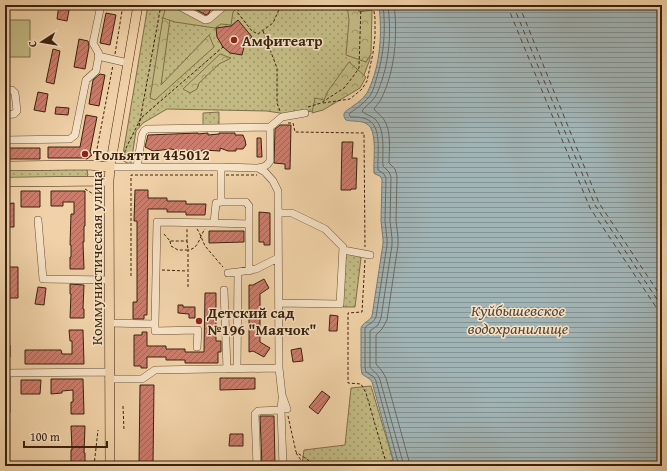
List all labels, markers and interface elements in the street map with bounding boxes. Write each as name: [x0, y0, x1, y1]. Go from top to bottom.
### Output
north arrow: [22, 22, 62, 62]
place label: Амфитеатр: [242, 30, 323, 51]
marker: Амфитеатр: [229, 35, 239, 45]
text: С: [24, 39, 41, 49]
place label: Тольятти 445012: [93, 144, 210, 165]
marker: Тольятти 445012: [80, 149, 90, 159]
street label: Коммунистическая улица: [86, 170, 107, 345]
water label: Куйбышевское водохранилище: [468, 298, 569, 340]
place label: Детский сад №196 "Маячок": [206, 302, 317, 340]
marker: Детский сад №196 "Маячок": [194, 316, 204, 326]
scale bar: [24, 423, 107, 449]
text: 100 m: [30, 428, 60, 445]

